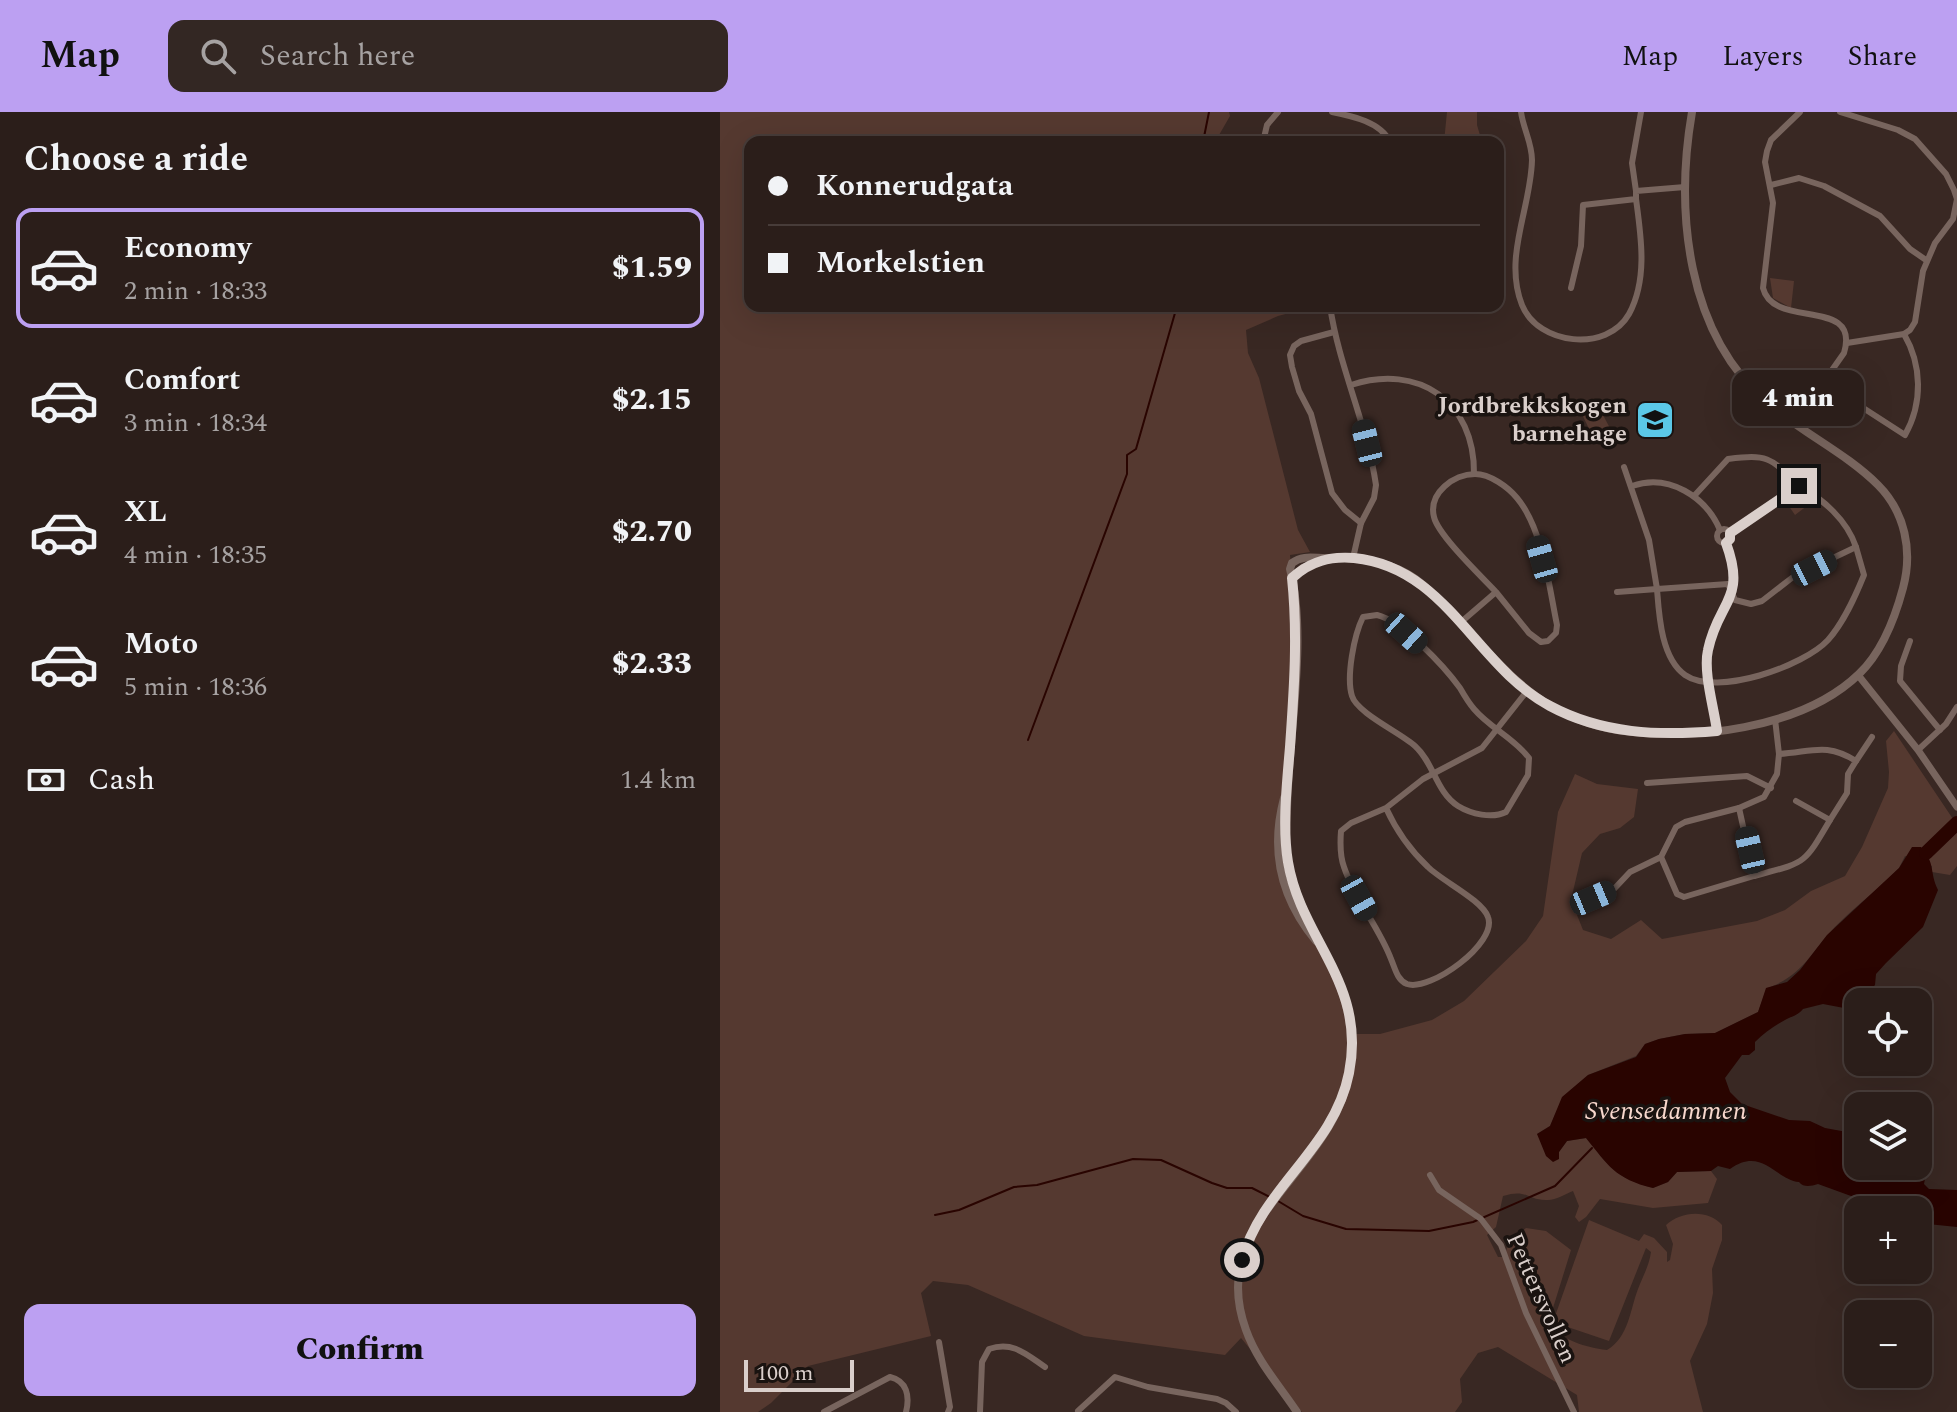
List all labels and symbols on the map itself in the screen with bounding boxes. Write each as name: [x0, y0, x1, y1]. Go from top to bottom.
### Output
callout: 4 min: [1733, 370, 1865, 426]
place label: Jordbrekkskogen barnehage: [1438, 388, 1627, 452]
school or university icon: Jordbrekkskogen barnehage: [1634, 399, 1676, 441]
car: [1350, 417, 1384, 469]
route end: [1781, 468, 1817, 504]
car: [1524, 533, 1560, 585]
car: [1787, 546, 1841, 590]
car: [1380, 608, 1432, 658]
car: [1733, 824, 1767, 876]
car: [1337, 871, 1381, 925]
car: [1566, 878, 1620, 918]
water label: Svensedammen: [1585, 1091, 1747, 1131]
street label: Pettersvollen: [1496, 1227, 1586, 1369]
route start: [1224, 1242, 1260, 1278]
scale bar: [744, 1356, 854, 1392]

